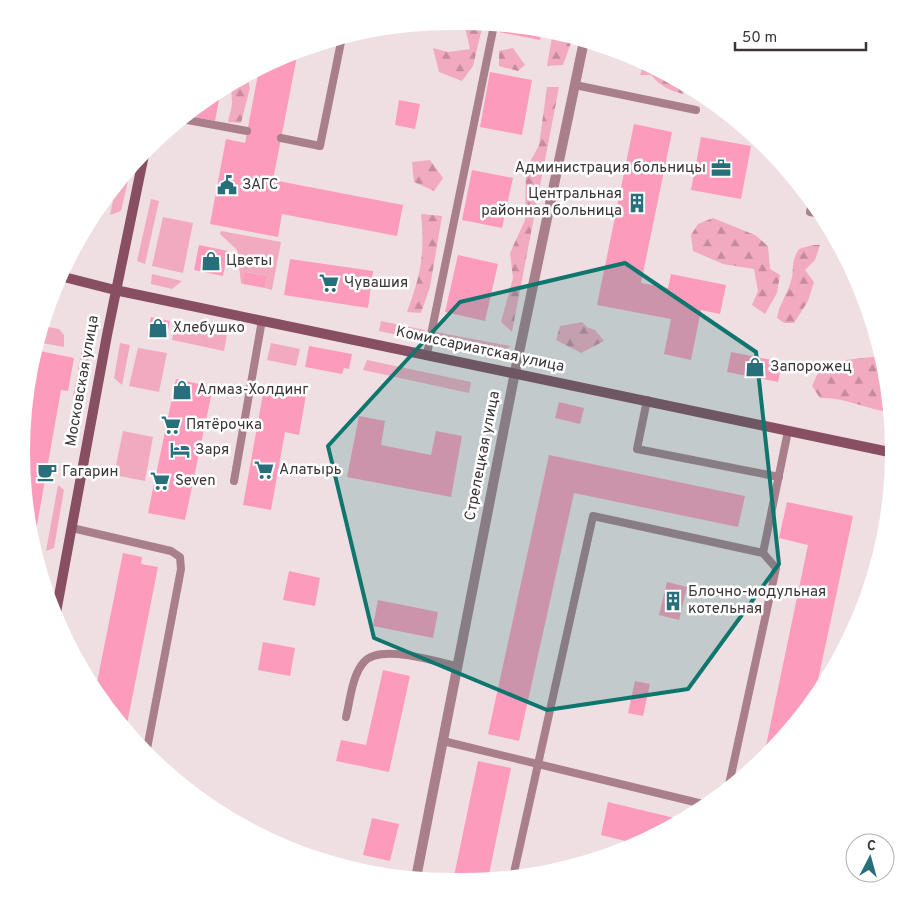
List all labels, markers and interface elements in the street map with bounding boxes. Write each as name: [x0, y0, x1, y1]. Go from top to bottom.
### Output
scale bar: [735, 20, 866, 52]
text: 50 m: [742, 29, 777, 48]
office icon: Администрация больницы: [710, 157, 732, 179]
place label: Администрация больницы: [515, 159, 706, 178]
public building icon: ЗАГС: [216, 174, 238, 196]
place label: ЗАГС: [242, 176, 278, 195]
place label: Центральная районная больница: [481, 185, 622, 221]
building icon: Центральная районная больница: [626, 192, 648, 214]
shop icon: Цветы: [200, 250, 222, 272]
place label: Цветы: [226, 252, 272, 271]
supermarket icon: Чувашия: [318, 272, 340, 294]
place label: Чувашия: [344, 274, 408, 293]
street label: Московская улица: [62, 314, 104, 448]
shop icon: Хлебушко: [147, 317, 169, 339]
place label: Хлебушко: [173, 319, 245, 338]
street label: Комиссариатская улица: [394, 323, 566, 377]
shop icon: Запорожец: [744, 356, 766, 378]
place label: Запорожец: [770, 358, 852, 377]
shop icon: Алмаз-Холдинг: [171, 379, 193, 401]
place label: Алмаз-Холдинг: [197, 381, 309, 400]
street label: Стрелецкая улица: [461, 390, 505, 522]
supermarket icon: Пятёрочка: [160, 414, 182, 436]
place label: Пятёрочка: [186, 416, 262, 435]
hotel icon: Заря: [169, 439, 191, 461]
place label: Заря: [195, 441, 229, 460]
supermarket icon: Алатырь: [253, 459, 275, 481]
cafe icon: Гагарин: [36, 461, 58, 483]
place label: Алатырь: [279, 461, 342, 480]
place label: Гагарин: [62, 463, 118, 482]
supermarket icon: Seven: [149, 470, 171, 492]
place label: Seven: [175, 472, 216, 491]
place label: Блочно-модульная котельная: [688, 583, 826, 619]
building icon: Блочно-модульная котельная: [662, 590, 684, 612]
north arrow: [845, 833, 895, 883]
text: С: [866, 838, 877, 855]

